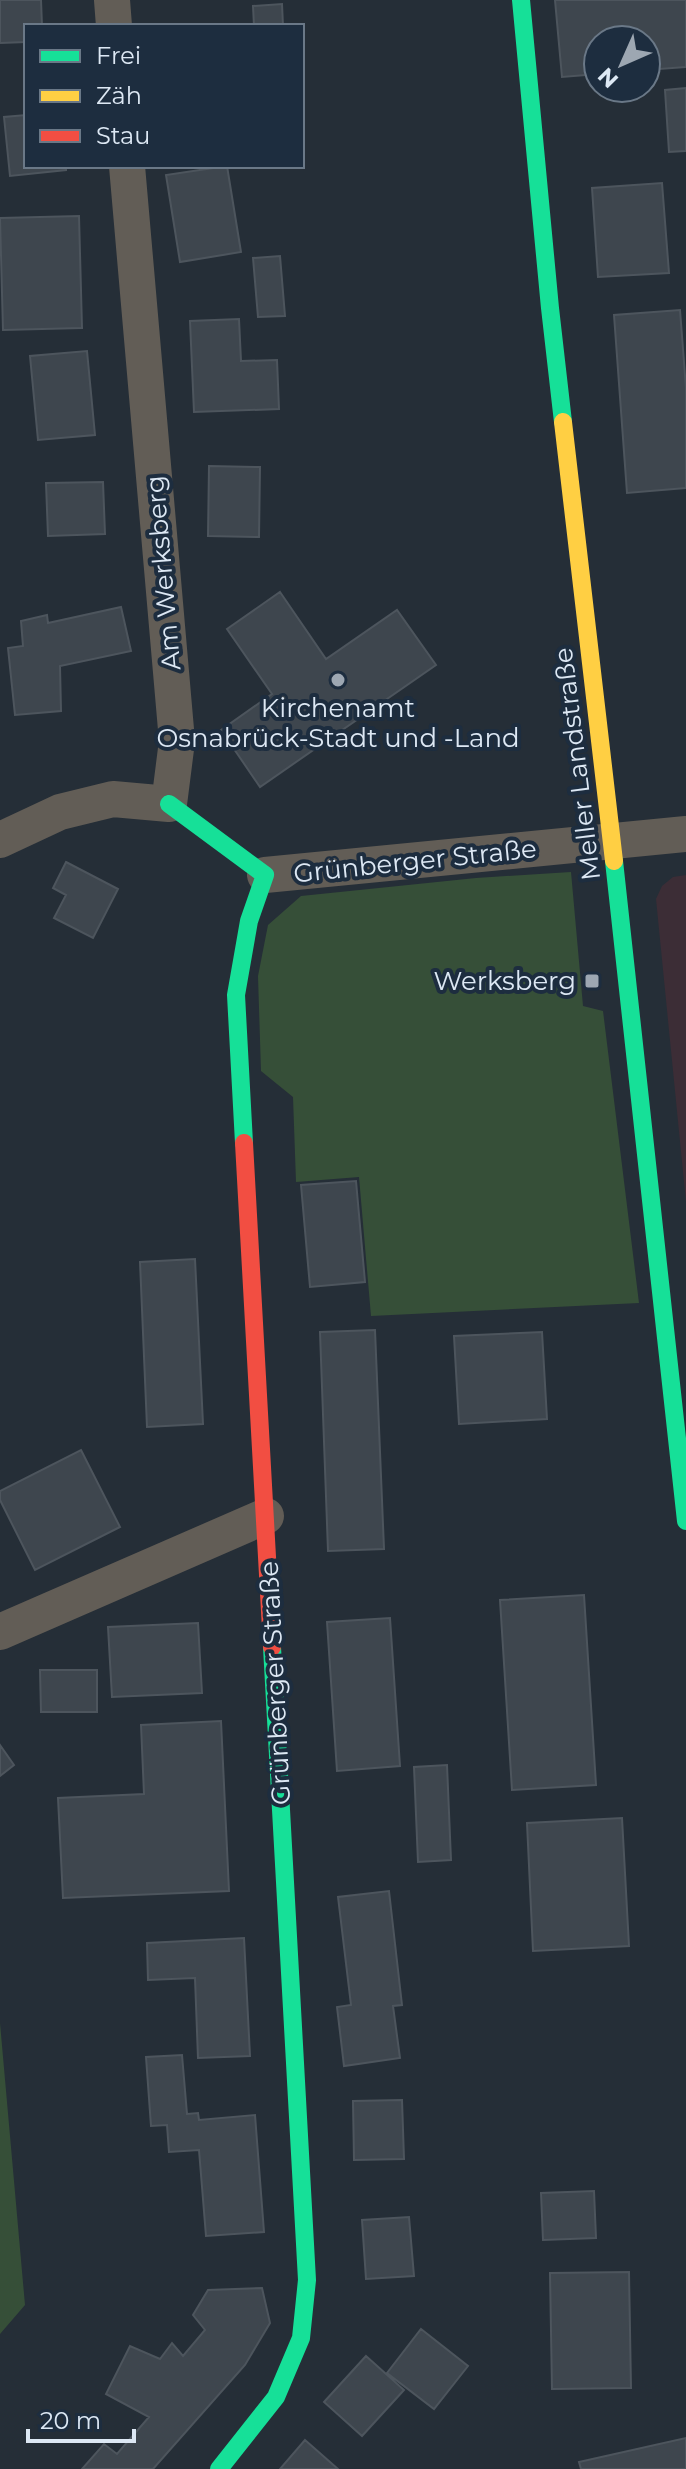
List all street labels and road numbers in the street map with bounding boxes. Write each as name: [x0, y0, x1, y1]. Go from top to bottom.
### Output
street label: Am Werksberg: [139, 474, 187, 672]
street label: Meller Landstraße: [547, 646, 607, 882]
street label: Grünberger Straße: [292, 832, 538, 890]
street label: Grünberger Straße: [253, 1560, 297, 1806]

